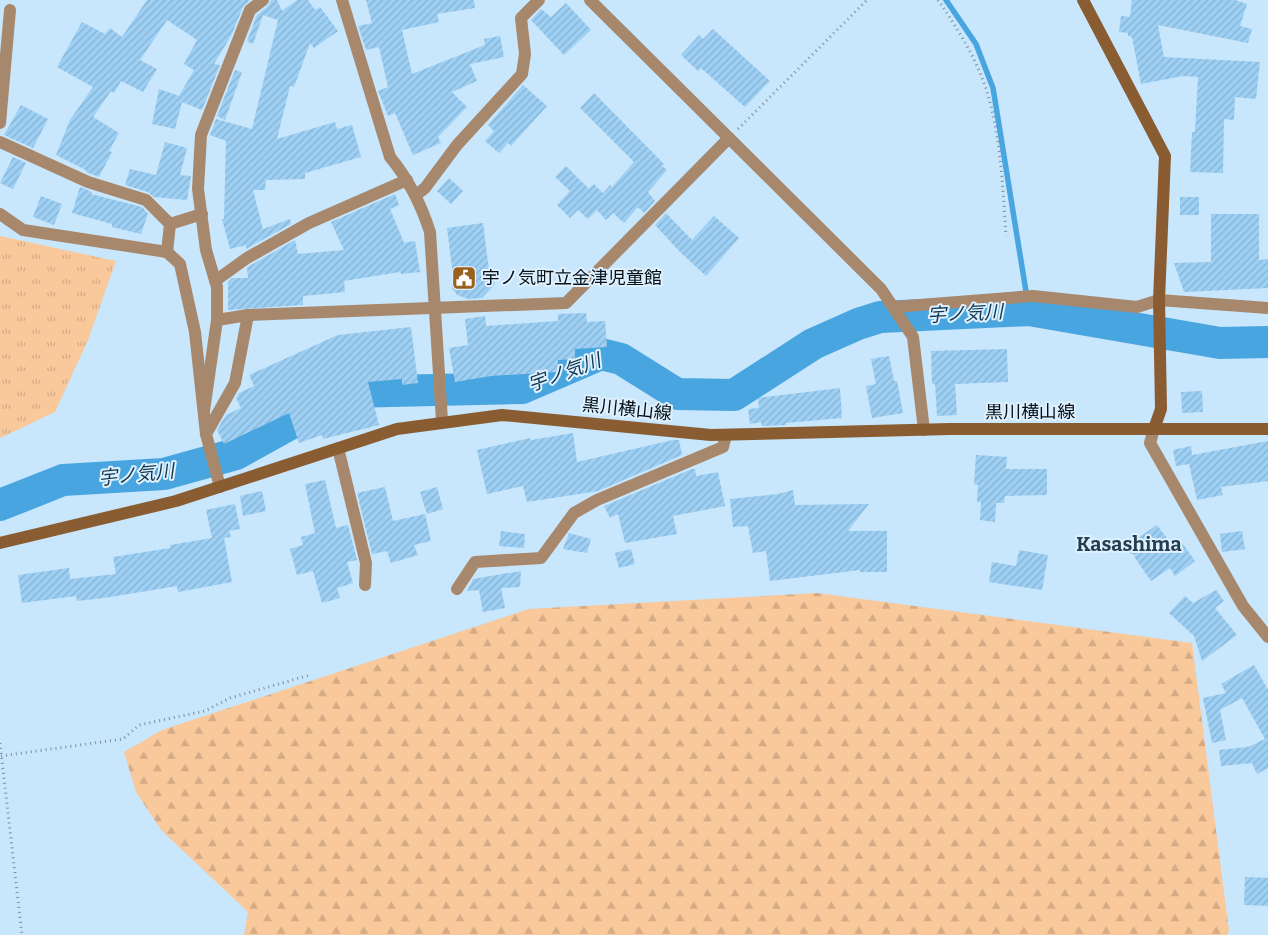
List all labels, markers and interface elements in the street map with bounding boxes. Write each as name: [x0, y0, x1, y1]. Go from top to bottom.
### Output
public building icon: 宇ノ気町立金津児童館: [451, 265, 477, 291]
place label: 宇ノ気町立金津児童館: [482, 267, 662, 289]
water label: 宇ノ気川: [926, 300, 1006, 327]
water label: 宇ノ気川: [525, 348, 606, 396]
street label: 黒川横山線: [581, 393, 673, 425]
street label: 黒川横山線: [985, 401, 1075, 423]
water label: 宇ノ気川: [97, 459, 177, 490]
district label: Kasashima: [1076, 532, 1182, 556]

